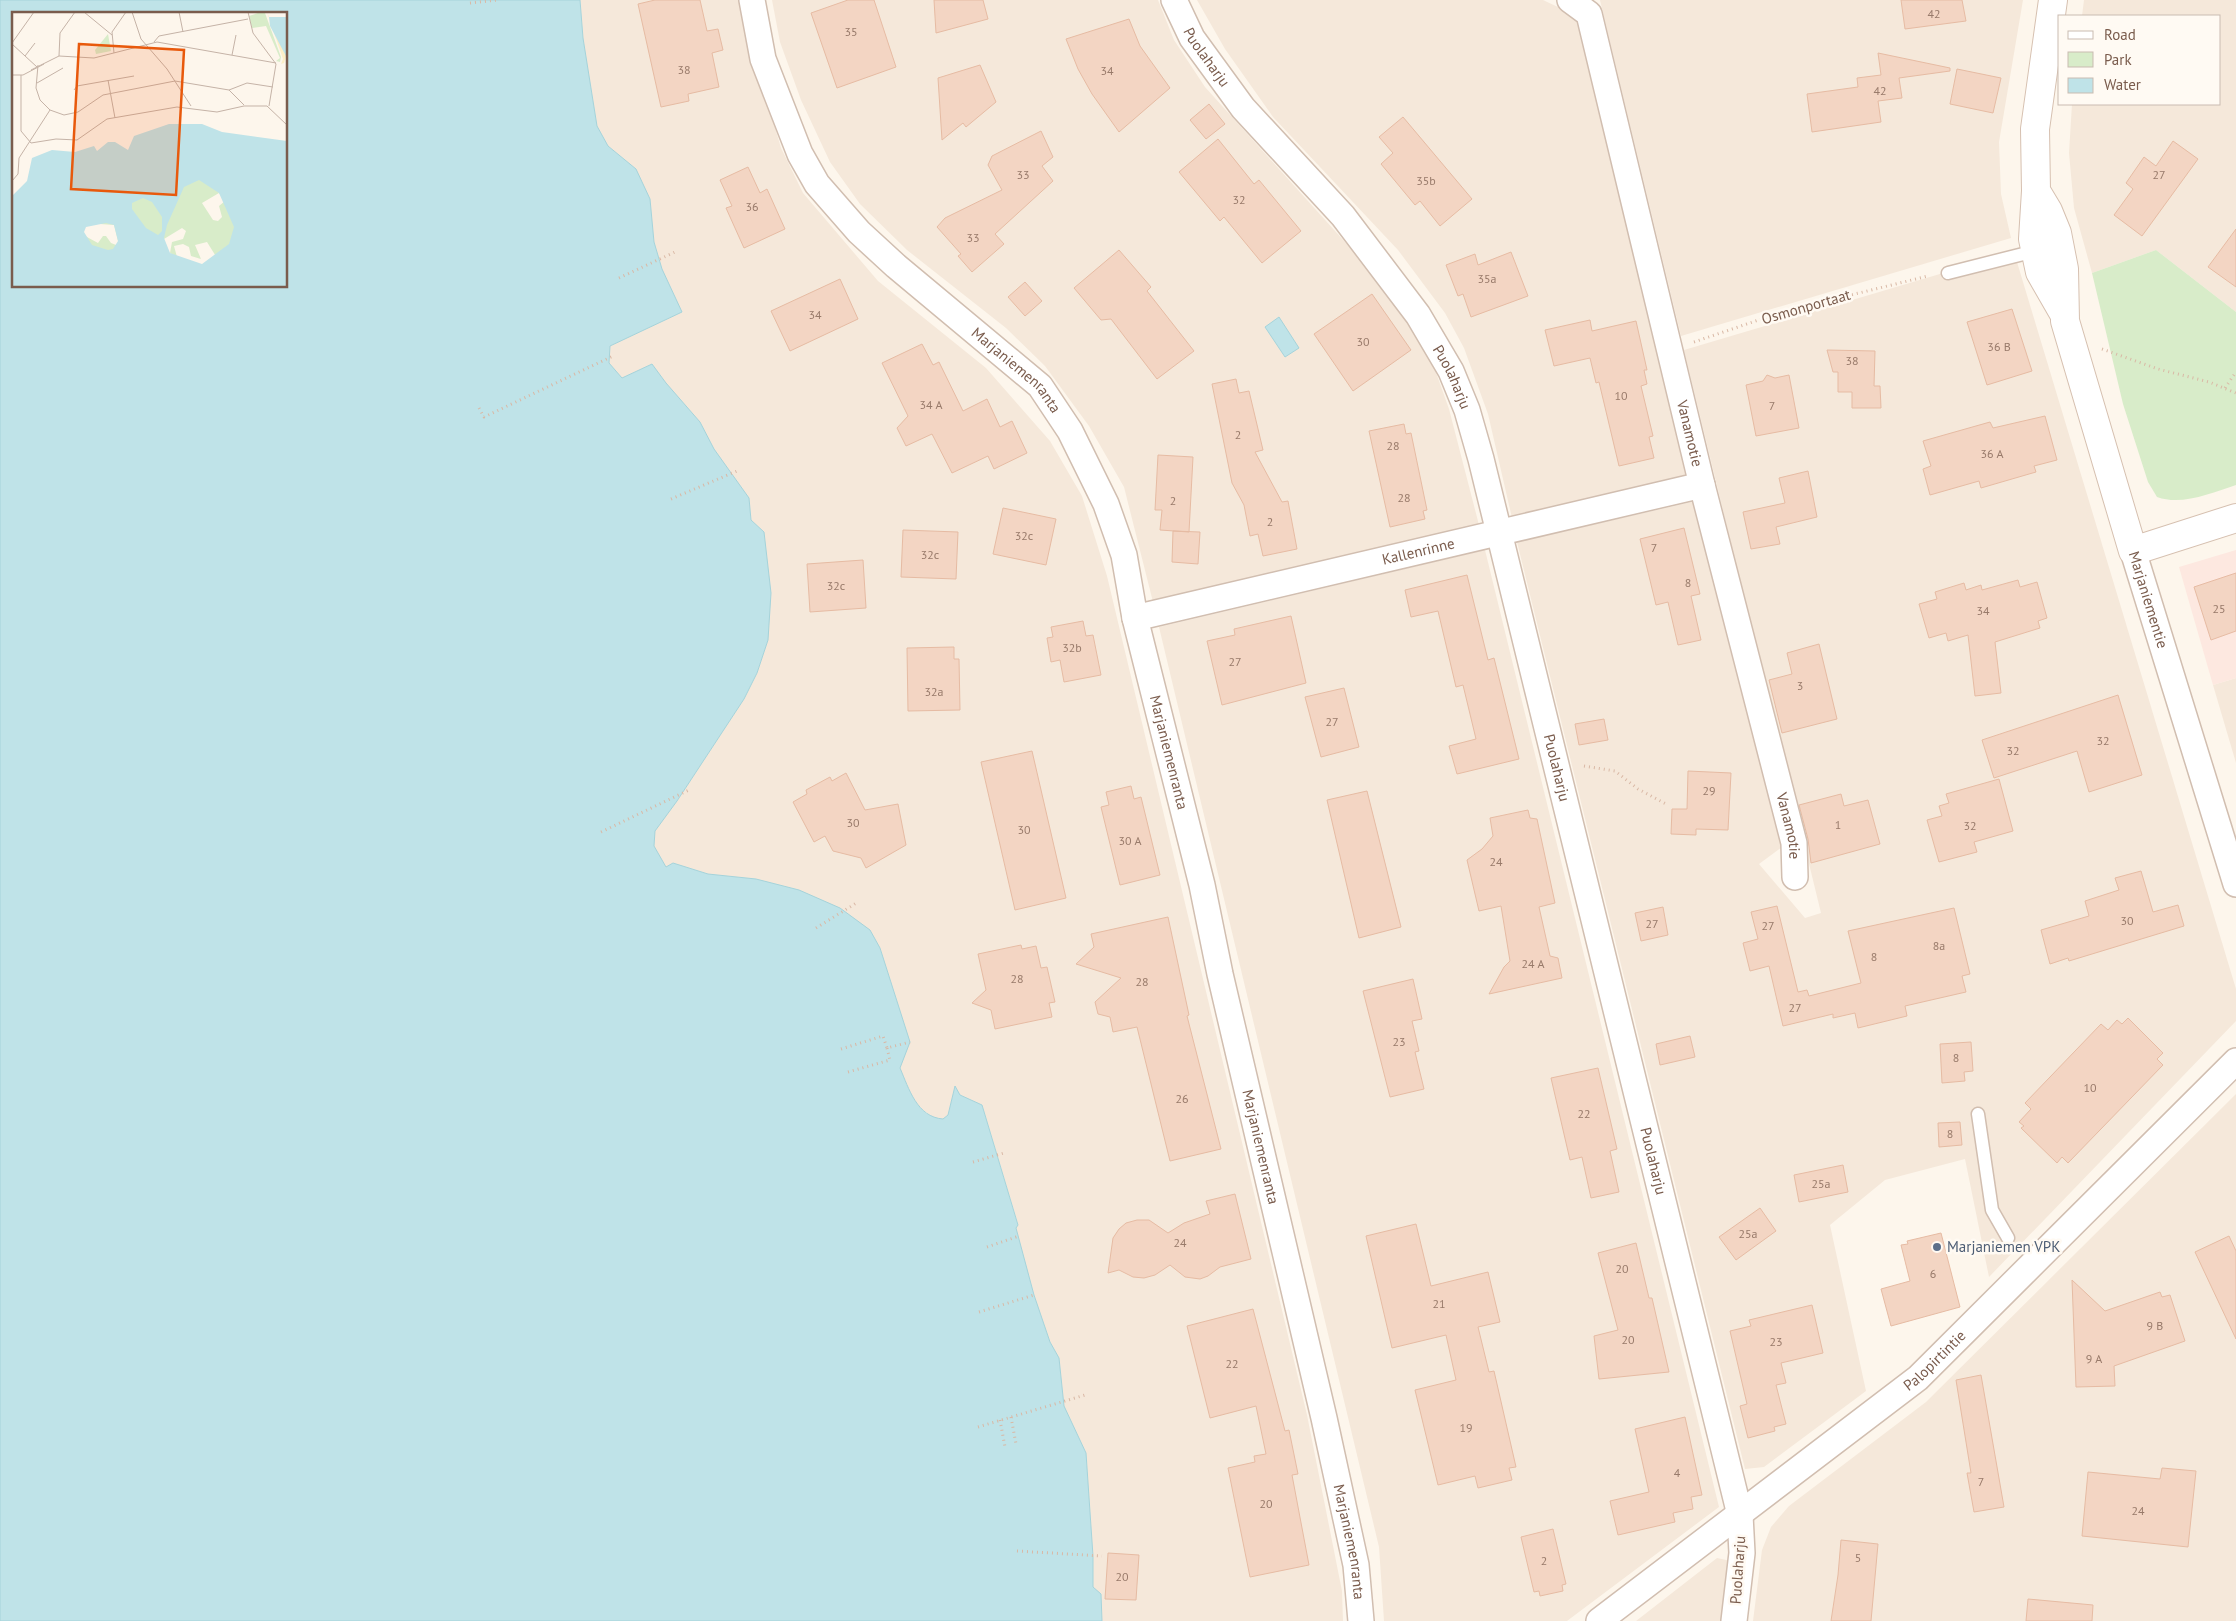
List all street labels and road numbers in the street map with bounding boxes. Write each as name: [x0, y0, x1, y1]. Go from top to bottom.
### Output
street label: Puolaharju: [1179, 24, 1234, 90]
street label: Osmonportaat: [1759, 285, 1853, 328]
street label: Marjaniemenranta: [968, 323, 1065, 416]
street label: Puolaharju: [1429, 341, 1476, 412]
street label: Vanamotie: [1673, 397, 1707, 469]
street label: Kallenrinne: [1380, 533, 1456, 569]
street label: Marjaniementie: [2125, 549, 2172, 650]
street label: Marjaniemenranta: [1146, 693, 1193, 811]
street label: Puolaharju: [1540, 732, 1575, 803]
street label: Vanamotie: [1772, 790, 1804, 860]
street label: Marjaniemenranta: [1238, 1087, 1284, 1206]
street label: Puolaharju: [1636, 1125, 1671, 1197]
street label: Palopirtintie: [1899, 1326, 1970, 1395]
street label: Marjaniemenranta: [1330, 1482, 1369, 1600]
street label: Puolaharju: [1726, 1535, 1749, 1605]

